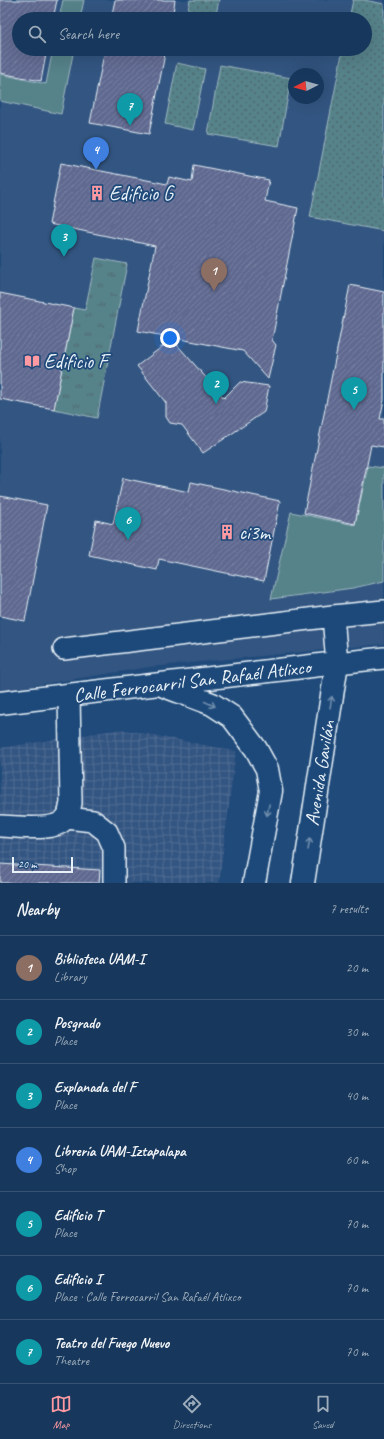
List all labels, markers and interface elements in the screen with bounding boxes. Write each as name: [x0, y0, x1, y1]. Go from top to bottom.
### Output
search box: [12, 12, 372, 56]
icon: search: [26, 23, 48, 45]
text: Search here: [58, 25, 119, 44]
north arrow: [288, 68, 324, 104]
pin: 7: [117, 93, 143, 126]
pin: 4: [83, 137, 109, 170]
place label: Edificio G: [109, 181, 175, 206]
building icon: Edificio G: [88, 184, 106, 202]
pin: 3: [51, 224, 77, 257]
pin: 1: [201, 258, 227, 291]
your location: [160, 328, 180, 348]
place label: Edificio F: [44, 349, 111, 374]
library icon: Edificio F: [23, 352, 41, 370]
pin: 2: [203, 371, 229, 404]
pin: 5: [341, 377, 367, 410]
pin: 6: [115, 507, 141, 540]
place label: ci3m: [239, 520, 272, 545]
building icon: ci3m: [218, 523, 236, 541]
street label: Calle Ferrocarril San Rafaél Atlixco: [72, 654, 314, 708]
one-way arrow: [327, 696, 335, 709]
one-way arrow: [204, 701, 216, 708]
street label: Avenida Gavilán: [299, 718, 341, 827]
one-way arrow: [263, 803, 271, 816]
one-way arrow: [305, 838, 313, 851]
scale bar: [12, 855, 73, 874]
text: 20 m: [18, 857, 37, 871]
text: Nearby: [16, 899, 59, 920]
text: 7 results: [330, 901, 368, 917]
text: Biblioteca UAM-I: [54, 950, 145, 969]
text: 1: [26, 960, 32, 976]
text: 20 m: [346, 960, 368, 976]
text: Library: [54, 969, 87, 985]
text: Posgrado: [54, 1014, 100, 1033]
text: 2: [26, 1024, 32, 1040]
text: 30 m: [346, 1024, 368, 1040]
text: Place: [54, 1033, 77, 1049]
text: Explanada del F: [54, 1078, 136, 1097]
text: 3: [26, 1088, 32, 1104]
text: 40 m: [346, 1088, 368, 1104]
text: Place: [54, 1097, 77, 1113]
text: Librería UAM-Iztapalapa: [54, 1142, 186, 1161]
text: 4: [26, 1152, 32, 1168]
text: 60 m: [346, 1152, 368, 1168]
text: Shop: [54, 1161, 76, 1177]
text: Edificio T: [54, 1206, 102, 1225]
text: 5: [26, 1216, 32, 1232]
text: 70 m: [346, 1216, 368, 1232]
text: Place: [54, 1225, 77, 1241]
text: Edificio I: [54, 1270, 101, 1289]
text: 6: [26, 1280, 32, 1296]
text: 70 m: [346, 1280, 368, 1296]
text: Place · Calle Ferrocarril San Rafaél Atlixco: [54, 1289, 241, 1305]
text: Teatro del Fuego Nuevo: [54, 1334, 169, 1353]
text: 7: [26, 1344, 32, 1360]
text: 70 m: [346, 1344, 368, 1360]
text: Theatre: [54, 1353, 89, 1369]
tab: Map: [50, 1393, 72, 1431]
tab: Directions: [173, 1393, 211, 1431]
tab: Saved: [312, 1393, 334, 1431]

